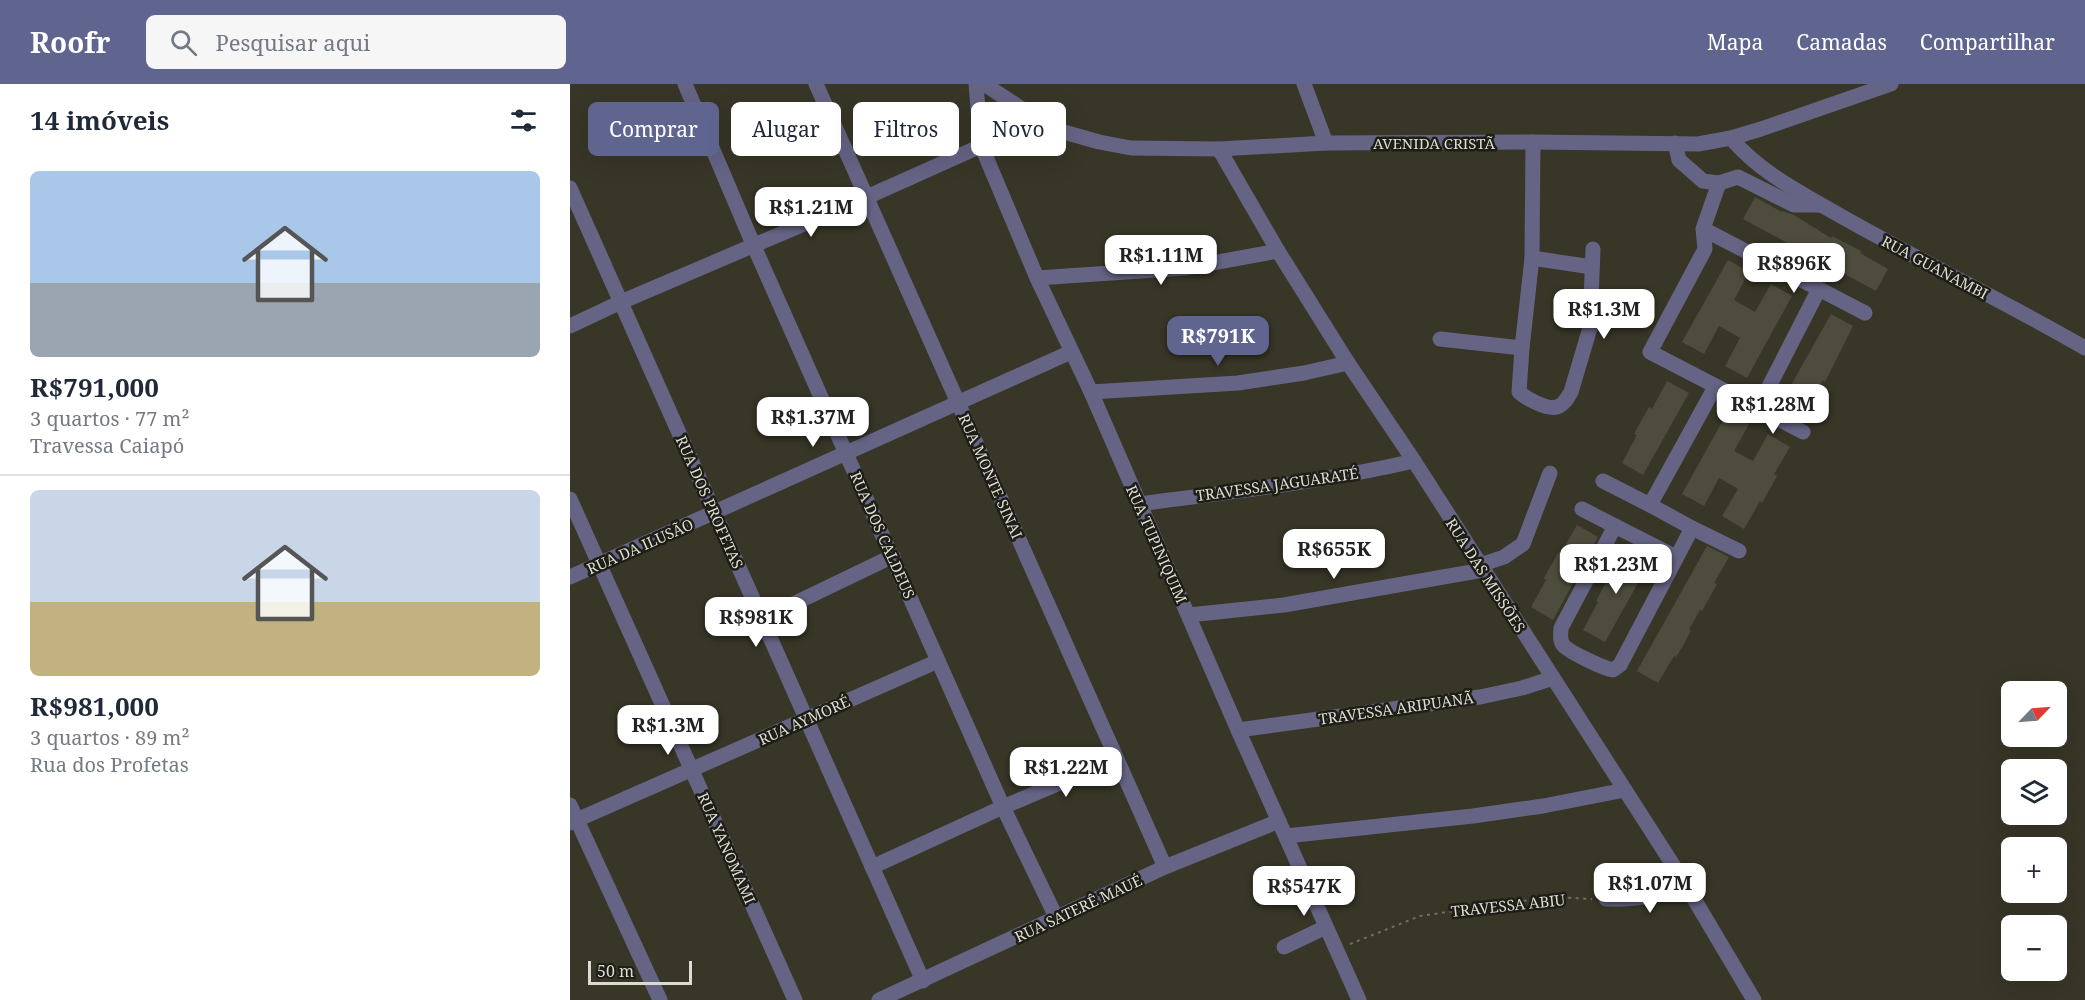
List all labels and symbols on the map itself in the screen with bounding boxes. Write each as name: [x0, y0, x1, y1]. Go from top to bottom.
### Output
street label: AVENIDA CRISTÃ: [1373, 133, 1495, 153]
pin: R$1.21M: [756, 187, 866, 238]
street label: RUA GUANAMBI: [1878, 231, 1992, 303]
pin: R$1.11M: [1106, 235, 1216, 286]
pin: R$896K: [1745, 243, 1843, 294]
pin: R$1.3M: [1555, 289, 1653, 340]
pin: R$791K: [1169, 316, 1267, 367]
pin: R$1.28M: [1718, 384, 1828, 435]
pin: R$1.37M: [758, 397, 868, 448]
street label: RUA MONTE SINAI: [954, 410, 1028, 542]
street label: RUA DOS PROFETAS: [672, 432, 748, 572]
street label: TRAVESSA JAGUARATÉ: [1194, 463, 1360, 505]
street label: RUA DOS CALDEUS: [846, 468, 920, 602]
street label: RUA TUPINIQUIM: [1122, 482, 1192, 606]
street label: RUA DA ILUSÃO: [584, 514, 696, 578]
street label: RUA DAS MISSÕES: [1442, 514, 1530, 636]
pin: R$655K: [1285, 529, 1383, 580]
pin: R$1.23M: [1561, 544, 1671, 595]
pin: R$981K: [707, 597, 805, 648]
north arrow: [2001, 681, 2067, 747]
street label: TRAVESSA ARIPUANÃ: [1317, 687, 1475, 729]
street label: RUA AYMORÉ: [755, 691, 853, 749]
pin: R$1.3M: [619, 705, 717, 756]
pin: R$1.22M: [1011, 747, 1121, 798]
street label: RUA YANOMAMI: [693, 789, 761, 907]
pin: R$1.07M: [1595, 863, 1705, 914]
pin: R$547K: [1255, 866, 1353, 917]
street label: RUA SATERÊ MAUÉ: [1011, 870, 1145, 946]
street label: TRAVESSA ABIU: [1450, 889, 1566, 921]
scale bar: [588, 958, 692, 986]

